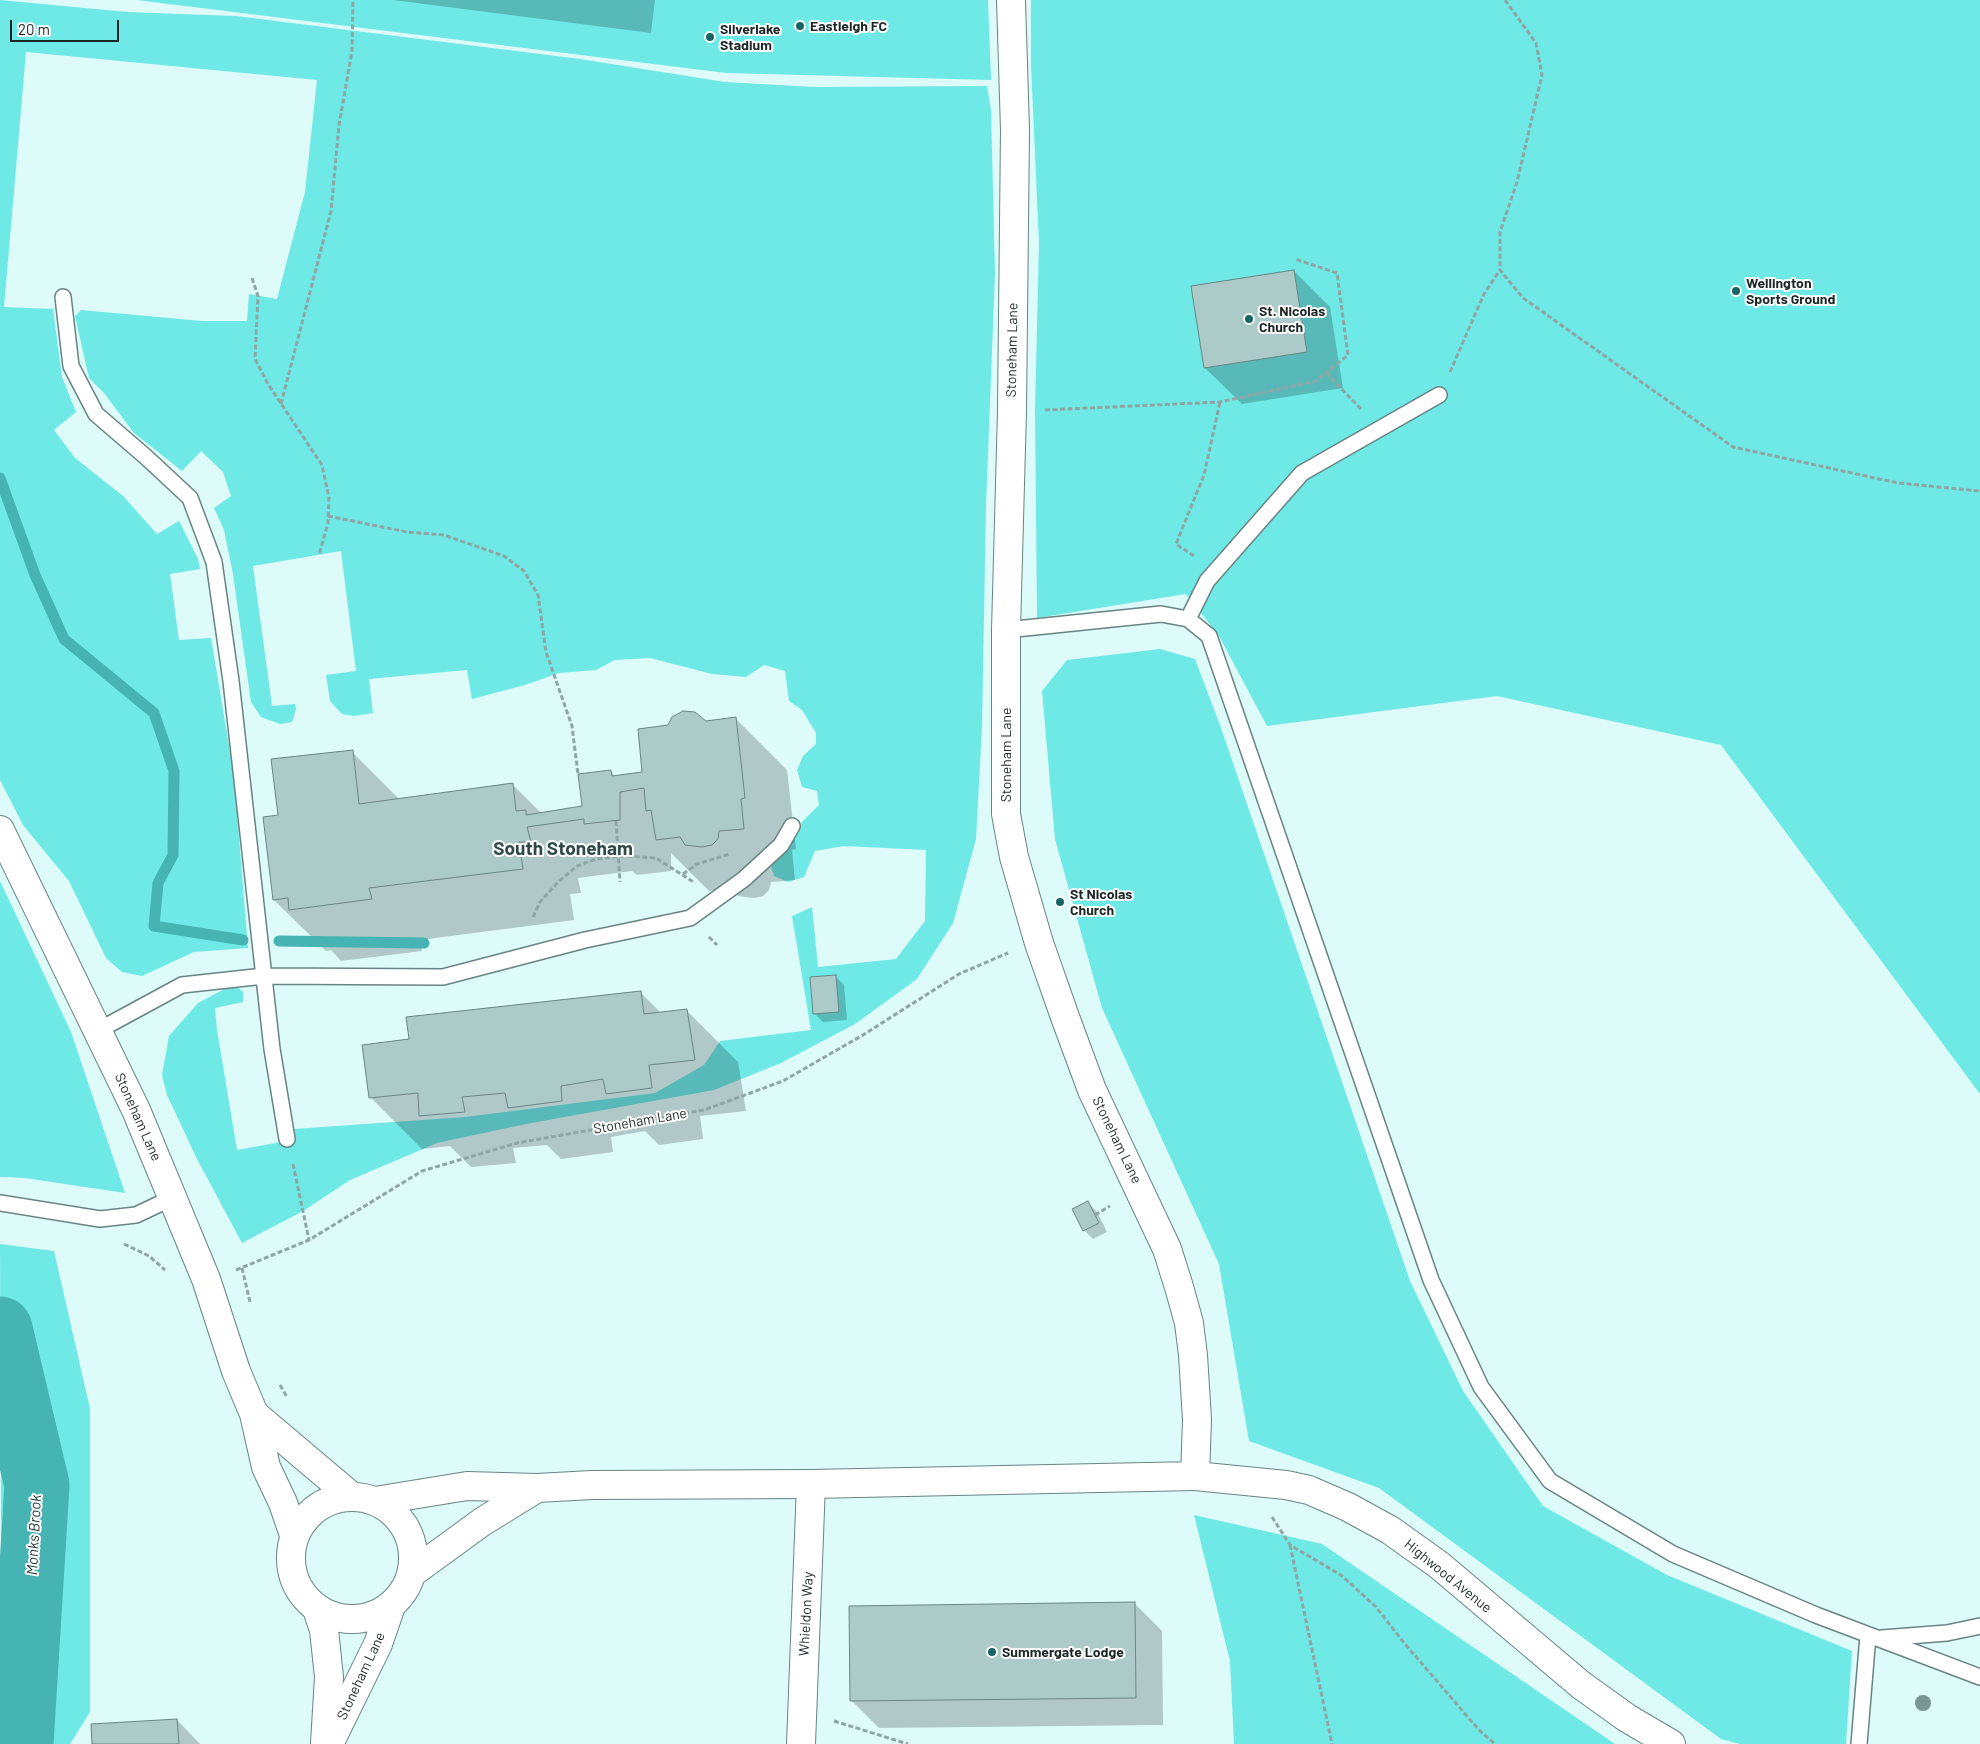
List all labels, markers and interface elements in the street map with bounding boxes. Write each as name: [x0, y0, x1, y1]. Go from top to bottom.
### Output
scale bar: [12, 10, 121, 42]
place label: Eastleigh FC: [810, 18, 887, 34]
text: 20 m: [18, 20, 50, 38]
marker: Eastleigh FC: [794, 20, 806, 32]
place label: Silverlake Stadium: [720, 21, 780, 54]
marker: Silverlake Stadium: [704, 31, 716, 43]
place label: Wellington Sports Ground: [1746, 275, 1835, 308]
marker: Wellington Sports Ground: [1730, 285, 1742, 297]
street label: Stoneham Lane: [1003, 303, 1021, 397]
place label: St. Nicolas Church: [1259, 303, 1325, 336]
marker: St. Nicolas Church: [1243, 313, 1255, 325]
street label: Stoneham Lane: [998, 708, 1014, 802]
district label: South Stoneham: [493, 838, 633, 860]
place label: St Nicolas Church: [1070, 886, 1132, 919]
marker: St Nicolas Church: [1054, 896, 1066, 908]
street label: Stoneham Lane: [111, 1070, 165, 1164]
street label: Stoneham Lane: [1089, 1094, 1145, 1186]
street label: Stoneham Lane: [592, 1105, 688, 1137]
water label: Monks Brook: [23, 1494, 45, 1576]
street label: Highwood Avenue: [1401, 1536, 1495, 1616]
street label: Whieldon Way: [795, 1571, 817, 1657]
street label: Stoneham Lane: [333, 1630, 389, 1722]
place label: Summergate Lodge: [1002, 1644, 1124, 1660]
marker: Summergate Lodge: [986, 1646, 998, 1658]

